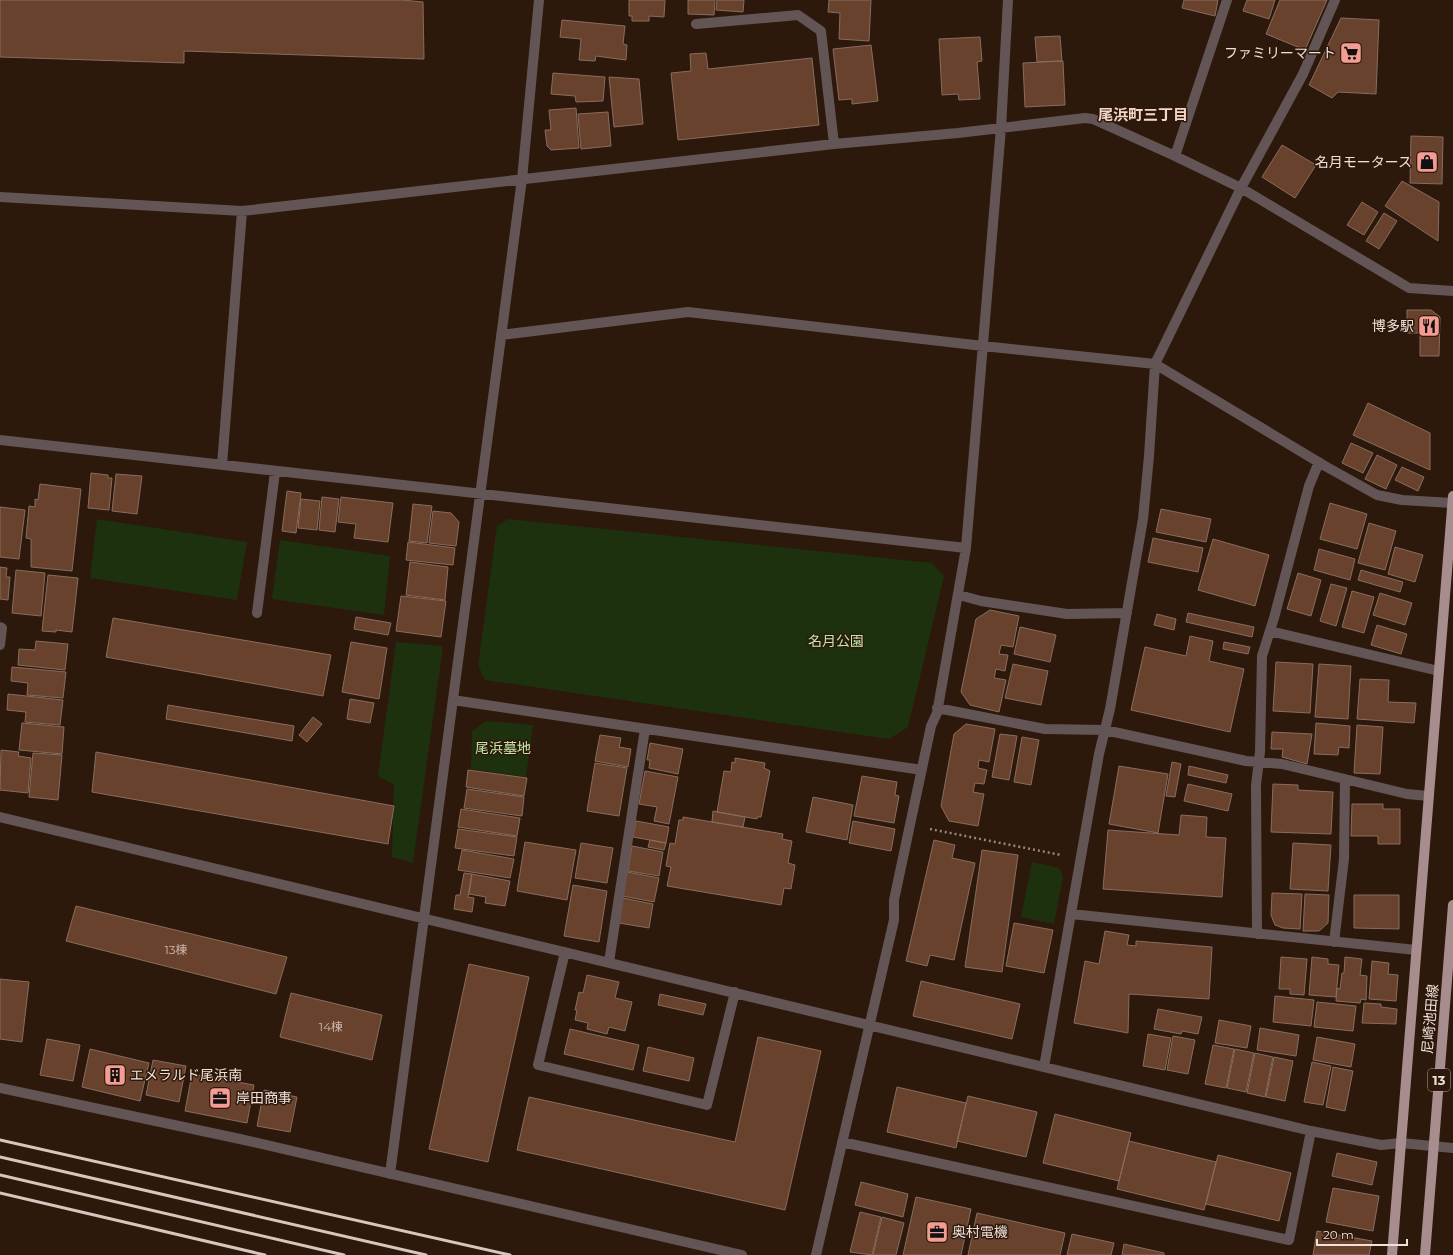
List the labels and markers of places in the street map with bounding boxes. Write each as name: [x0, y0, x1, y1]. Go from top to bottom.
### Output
supermarket icon: ファミリーマート: [1338, 40, 1364, 66]
place label: ファミリーマート: [1224, 44, 1336, 62]
shop icon: 名月モータース: [1414, 149, 1440, 175]
place label: 名月モータース: [1315, 153, 1412, 171]
restaurant icon: 博多駅: [1416, 313, 1442, 339]
place label: 博多駅: [1372, 317, 1414, 335]
building icon: エメラルド尾浜南: [102, 1062, 128, 1088]
place label: エメラルド尾浜南: [130, 1066, 242, 1084]
office icon: 岸田商事: [207, 1085, 233, 1111]
place label: 岸田商事: [236, 1089, 292, 1107]
office icon: 奥村電機: [924, 1219, 950, 1245]
place label: 奥村電機: [952, 1223, 1008, 1241]

